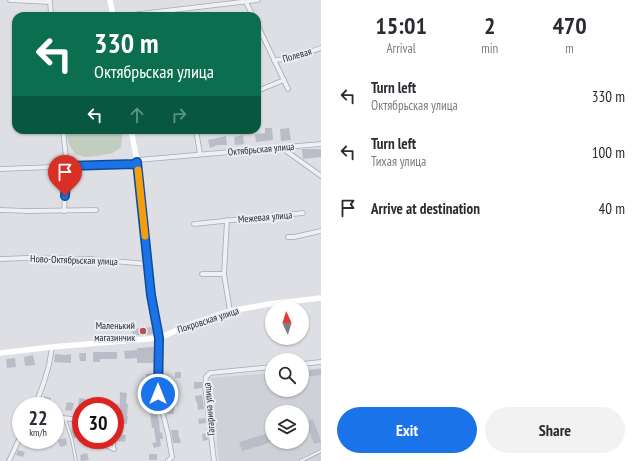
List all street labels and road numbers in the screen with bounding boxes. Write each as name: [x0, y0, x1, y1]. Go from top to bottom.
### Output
street label: Полевая: [281, 45, 313, 65]
street label: Октябрьская улица: [227, 140, 295, 158]
street label: Межевая улица: [237, 208, 293, 226]
street label: Ново-Октябрьская улица: [30, 252, 118, 268]
street label: Покровская улица: [176, 304, 240, 336]
street label: Гагарина улица: [200, 382, 218, 436]

